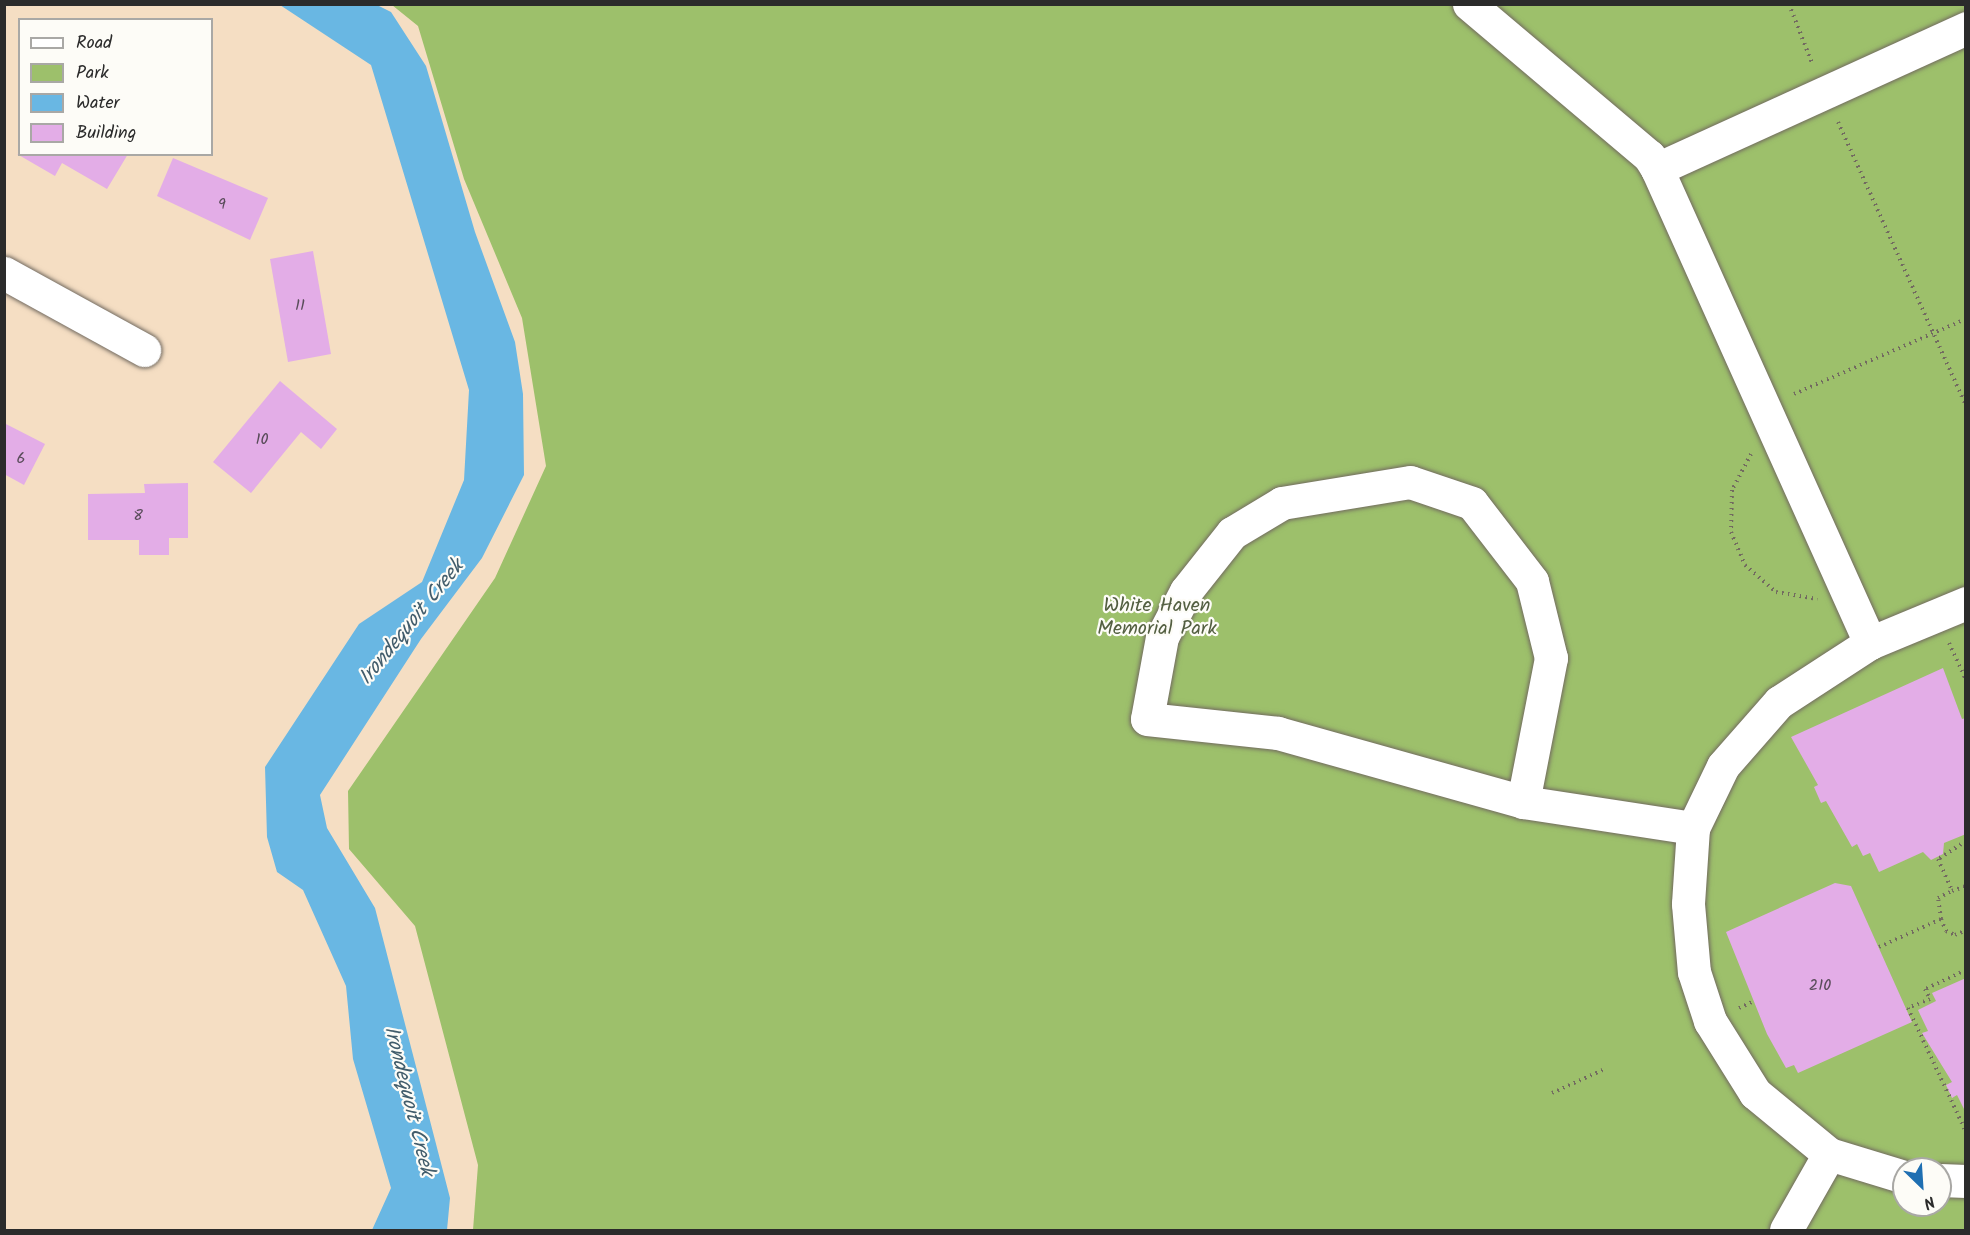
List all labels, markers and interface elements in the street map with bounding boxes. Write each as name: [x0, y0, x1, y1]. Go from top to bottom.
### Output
legend: [18, 18, 213, 156]
text: Road: [76, 29, 112, 58]
text: Park: [76, 59, 109, 88]
text: Water: [76, 89, 120, 118]
text: Building: [76, 119, 136, 148]
house number: 9: [218, 195, 226, 215]
house number: 11: [295, 296, 305, 316]
house number: 10: [255, 430, 269, 450]
house number: 6: [17, 449, 25, 469]
house number: 8: [133, 506, 143, 526]
water label: Irondequoit Creek: [354, 555, 470, 691]
park label: White Haven Memorial Park: [1097, 594, 1217, 641]
house number: 210: [1809, 976, 1831, 996]
water label: Irondequoit Creek: [377, 1023, 439, 1179]
north arrow: [1892, 1157, 1952, 1217]
text: N: [1919, 1188, 1939, 1215]

